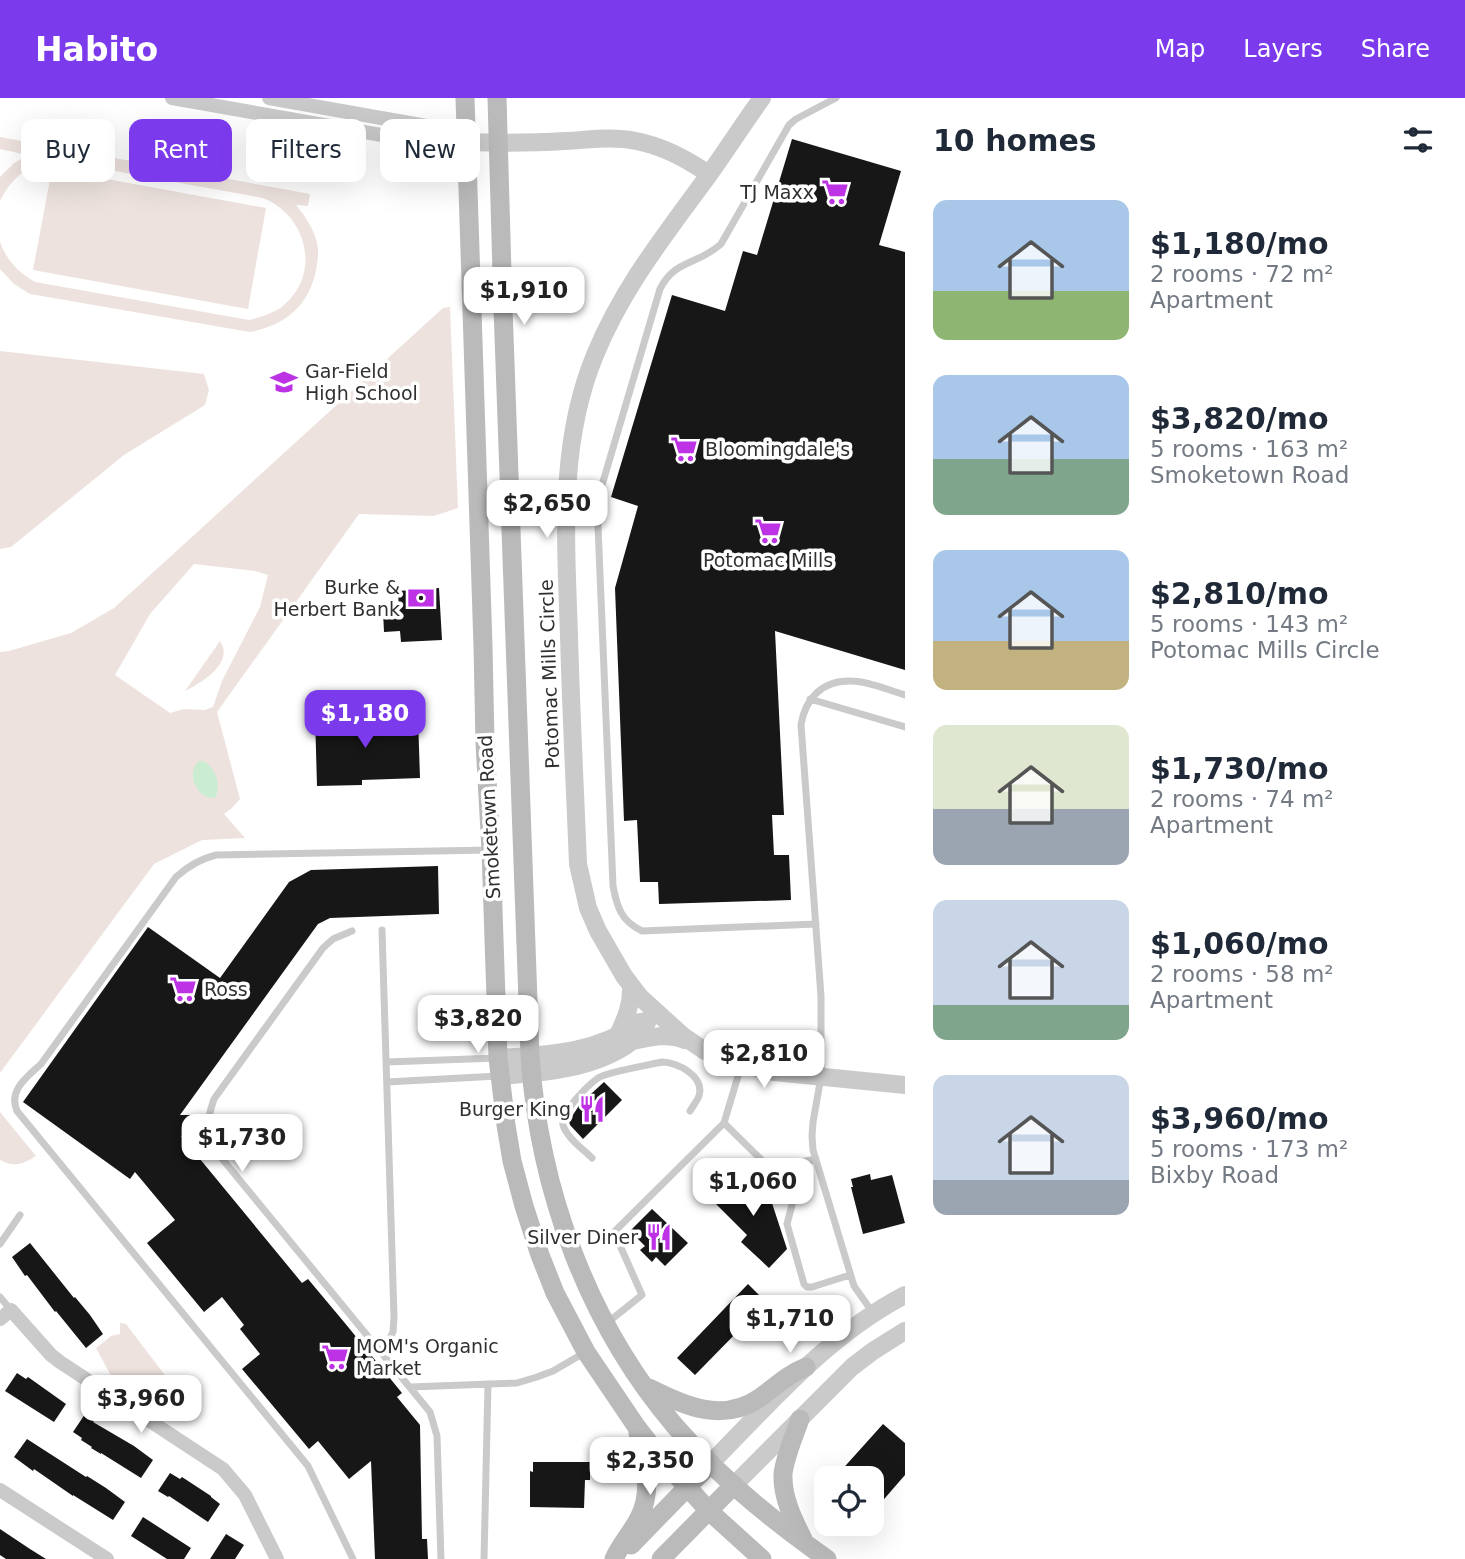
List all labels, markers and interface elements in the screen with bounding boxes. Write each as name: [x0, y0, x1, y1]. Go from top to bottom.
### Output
text: Habito: [35, 30, 158, 69]
text: Map: [1155, 35, 1205, 63]
text: Layers: [1243, 35, 1323, 63]
text: Share: [1361, 35, 1430, 63]
chip: Buy: [21, 119, 115, 182]
chip: Rent: [129, 119, 232, 182]
chip: Filters: [246, 119, 366, 182]
chip: New: [380, 119, 480, 182]
icon: filters: [1399, 121, 1437, 159]
text: 10 homes: [933, 123, 1097, 158]
supermarket icon: TJ Maxx: [820, 177, 850, 207]
place label: TJ Maxx: [739, 181, 814, 203]
text: $1,180/mo: [1150, 226, 1329, 261]
icon: home: [989, 228, 1073, 312]
text: 2 rooms · 72 m²: [1150, 261, 1334, 287]
pin: $1,910: [467, 268, 581, 327]
text: $1,910: [480, 277, 568, 303]
text: Apartment: [1150, 287, 1273, 313]
place label: Gar-Field High School: [305, 360, 418, 404]
school or university icon: Gar-Field High School: [269, 367, 299, 397]
text: $3,820/mo: [1150, 401, 1329, 436]
icon: home: [989, 403, 1073, 487]
supermarket icon: Bloomingdale's: [669, 434, 699, 464]
text: 5 rooms · 163 m²: [1150, 436, 1348, 462]
place label: Bloomingdale's: [705, 438, 850, 460]
text: Smoketown Road: [1150, 462, 1349, 488]
pin: $2,650: [490, 480, 604, 540]
text: $2,650: [503, 490, 591, 516]
supermarket icon: Potomac Mills: [753, 516, 783, 546]
place label: Potomac Mills: [703, 549, 833, 571]
place label: Burke & Herbert Bank: [273, 576, 400, 620]
text: $2,810/mo: [1150, 576, 1329, 611]
icon: home: [989, 578, 1073, 662]
street label: Potomac Mills Circle: [535, 579, 563, 769]
bank icon: Burke & Herbert Bank: [406, 583, 436, 613]
text: 5 rooms · 143 m²: [1150, 611, 1348, 637]
text: Potomac Mills Circle: [1150, 637, 1380, 663]
pin: $1,180: [308, 690, 422, 750]
text: $1,180: [321, 700, 409, 726]
street label: Smoketown Road: [474, 734, 504, 900]
text: $1,730/mo: [1150, 751, 1329, 786]
icon: home: [989, 753, 1073, 837]
text: 2 rooms · 74 m²: [1150, 786, 1334, 812]
text: Apartment: [1150, 812, 1273, 838]
text: $1,060/mo: [1150, 926, 1329, 961]
icon: home: [989, 928, 1073, 1012]
text: 2 rooms · 58 m²: [1150, 961, 1334, 987]
supermarket icon: Ross: [168, 974, 198, 1004]
place label: Ross: [204, 978, 248, 1000]
text: Apartment: [1150, 987, 1273, 1013]
pin: $3,820: [421, 996, 535, 1055]
text: $3,820: [434, 1005, 522, 1031]
pin: $2,810: [707, 1030, 821, 1090]
text: $2,810: [720, 1040, 808, 1066]
restaurant icon: Burger King: [577, 1094, 607, 1124]
place label: Burger King: [459, 1098, 571, 1120]
text: $3,960/mo: [1150, 1101, 1329, 1136]
icon: home: [989, 1103, 1073, 1187]
pin: $1,730: [185, 1114, 299, 1174]
text: $1,730: [198, 1124, 286, 1150]
text: 5 rooms · 173 m²: [1150, 1136, 1348, 1162]
pin: $1,060: [696, 1158, 810, 1218]
text: Bixby Road: [1150, 1162, 1279, 1188]
text: $1,060: [709, 1168, 797, 1194]
restaurant icon: Silver Diner: [644, 1222, 674, 1252]
place label: Silver Diner: [527, 1226, 638, 1248]
pin: $1,710: [733, 1296, 847, 1355]
text: $1,710: [746, 1305, 834, 1331]
place label: MOM's Organic Market: [356, 1335, 499, 1379]
supermarket icon: MOM's Organic Market: [320, 1342, 350, 1372]
pin: $3,960: [84, 1376, 198, 1435]
text: $3,960: [97, 1385, 185, 1411]
pin: $2,350: [593, 1438, 707, 1497]
text: $2,350: [606, 1447, 694, 1473]
map controls: [814, 1466, 884, 1536]
button: locate: [814, 1466, 884, 1536]

